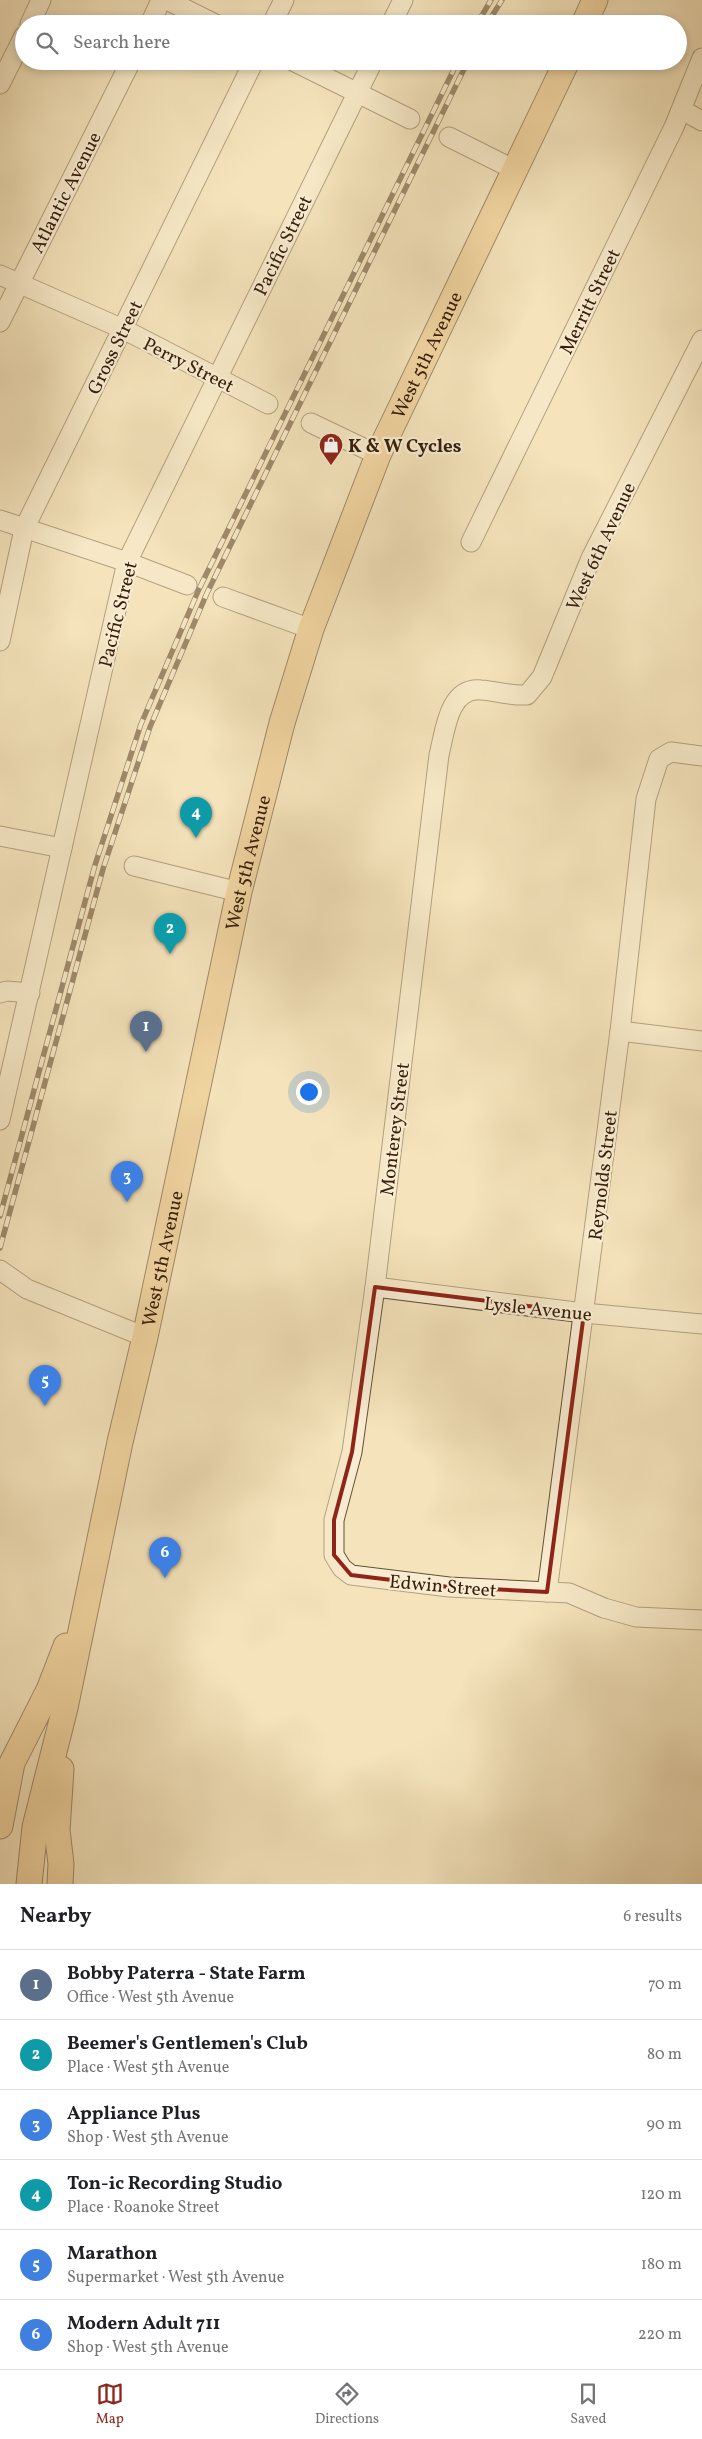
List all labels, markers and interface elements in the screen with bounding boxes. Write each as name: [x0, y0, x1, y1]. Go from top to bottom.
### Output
search box: [15, 15, 687, 70]
icon: search: [33, 29, 61, 57]
text: Search here: [73, 30, 170, 56]
street label: Atlantic Avenue: [25, 128, 109, 258]
street label: Pacific Street: [248, 191, 319, 300]
street label: Merritt Street: [554, 244, 628, 359]
street label: West 5th Avenue: [386, 287, 470, 423]
street label: Gross Street: [82, 296, 150, 399]
street label: Perry Street: [138, 332, 238, 400]
shop icon: K & W Cycles: [318, 432, 344, 466]
place label: K & W Cycles: [348, 434, 462, 460]
street label: West 6th Avenue: [561, 478, 643, 615]
street label: Pacific Street: [93, 558, 145, 670]
street label: West 5th Avenue: [220, 793, 278, 933]
pin: 4: [180, 797, 212, 838]
pin: 2: [154, 913, 186, 954]
pin: 1: [130, 1011, 162, 1052]
street label: Monterey Street: [375, 1061, 417, 1197]
your location: [296, 1079, 322, 1105]
street label: Reynolds Street: [583, 1108, 625, 1242]
pin: 3: [111, 1161, 143, 1202]
street label: West 5th Avenue: [137, 1188, 191, 1329]
street label: Lysle Avenue: [483, 1291, 593, 1329]
pin: 5: [29, 1365, 61, 1406]
pin: 6: [149, 1537, 181, 1578]
street label: Edwin Street: [388, 1569, 498, 1605]
text: Nearby: [20, 1902, 91, 1931]
text: 6 results: [623, 1906, 682, 1928]
text: Bobby Paterra - State Farm: [67, 1961, 306, 1987]
text: 1: [33, 1974, 39, 1996]
text: 70 m: [648, 1974, 682, 1996]
text: Office · West 5th Avenue: [67, 1987, 234, 2009]
text: Beemer's Gentlemen's Club: [67, 2031, 308, 2057]
text: 2: [32, 2044, 40, 2066]
text: 80 m: [647, 2044, 682, 2066]
text: Place · West 5th Avenue: [67, 2057, 229, 2079]
text: Appliance Plus: [67, 2101, 201, 2127]
text: 3: [32, 2114, 40, 2136]
text: 90 m: [646, 2114, 682, 2136]
text: Shop · West 5th Avenue: [67, 2127, 229, 2149]
text: Ton-ic Recording Studio: [67, 2171, 282, 2197]
text: 4: [31, 2184, 41, 2206]
text: 120 m: [640, 2184, 682, 2206]
text: Place · Roanoke Street: [67, 2197, 220, 2219]
text: Marathon: [67, 2241, 157, 2267]
text: 5: [32, 2254, 40, 2276]
text: 180 m: [641, 2254, 682, 2276]
text: Supermarket · West 5th Avenue: [67, 2267, 284, 2289]
text: Modern Adult 711: [67, 2311, 220, 2337]
text: 6: [32, 2324, 40, 2346]
text: 220 m: [638, 2324, 682, 2346]
text: Shop · West 5th Avenue: [67, 2337, 229, 2359]
tab: Map: [96, 2380, 124, 2429]
tab: Directions: [315, 2380, 379, 2429]
tab: Saved: [570, 2380, 606, 2429]

